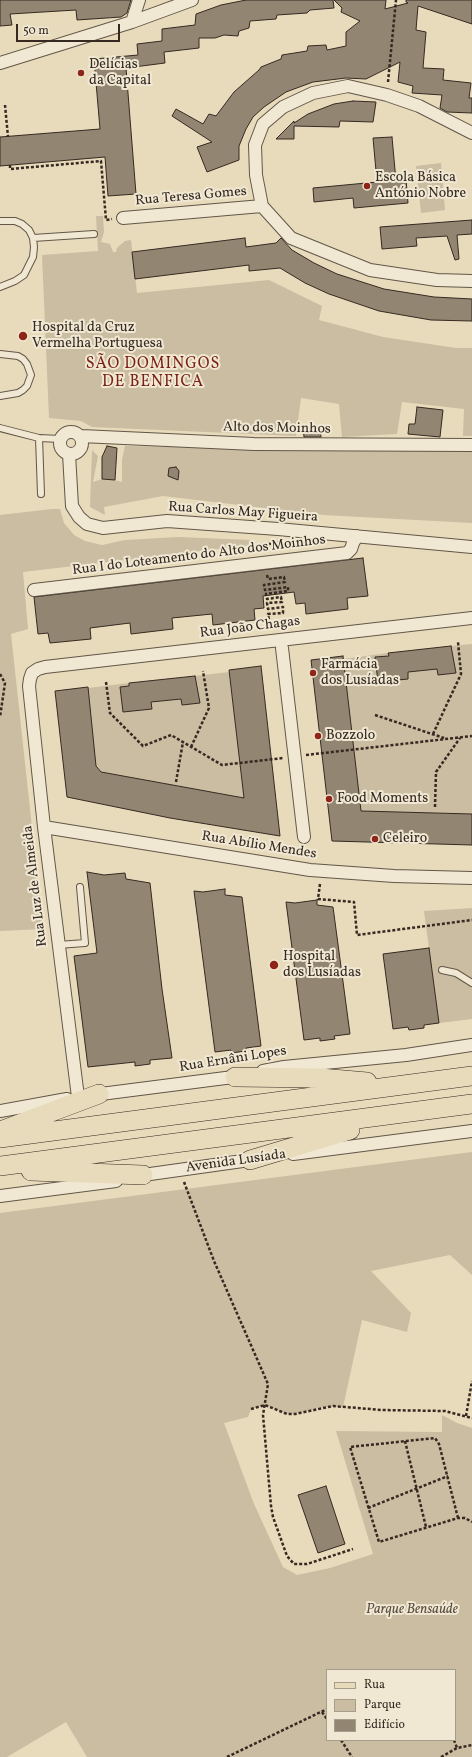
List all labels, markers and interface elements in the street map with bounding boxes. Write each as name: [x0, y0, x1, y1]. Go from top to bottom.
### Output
scale bar: [18, 16, 122, 42]
text: 50 m: [23, 23, 49, 39]
place label: Delícias da Capital: [89, 57, 151, 90]
marker: Delícias da Capital: [76, 68, 86, 78]
place label: Escola Básica António Nobre: [375, 170, 466, 202]
marker: Escola Básica António Nobre: [362, 181, 372, 191]
street label: Rua Teresa Gomes: [134, 184, 248, 210]
place label: Hospital da Cruz Vermelha Portuguesa: [32, 320, 163, 352]
marker: Hospital da Cruz Vermelha Portuguesa: [17, 330, 29, 342]
district label: SÃO DOMINGOS DE BENFICA: [86, 355, 220, 393]
street label: Alto dos Moinhos: [223, 420, 331, 438]
street label: Rua Carlos May Figueira: [168, 499, 318, 527]
street label: Rua I do Loteamento do Alto dos Moinhos: [71, 532, 327, 580]
street label: Rua João Chagas: [199, 614, 301, 642]
place label: Farmácia dos Lusíadas: [321, 657, 399, 690]
marker: Farmácia dos Lusíadas: [308, 668, 318, 678]
place label: Bozzolo: [326, 728, 375, 744]
marker: Bozzolo: [313, 731, 323, 741]
place label: Food Moments: [337, 791, 428, 807]
marker: Food Moments: [324, 794, 334, 804]
street label: Rua Luz de Almeida: [20, 824, 52, 948]
street label: Rua Abílio Mendes: [200, 829, 318, 863]
place label: Celeiro: [383, 831, 427, 847]
marker: Celeiro: [370, 834, 380, 844]
place label: Hospital dos Lusíadas: [283, 949, 361, 982]
marker: Hospital dos Lusíadas: [268, 959, 280, 971]
street label: Rua Ernâni Lopes: [178, 1043, 288, 1077]
street label: Avenida Lusíada: [185, 1147, 287, 1177]
park label: Parque Bensaúde: [366, 1602, 458, 1618]
legend: [326, 1669, 456, 1741]
text: Rua: [364, 1677, 385, 1693]
text: Parque: [364, 1697, 401, 1713]
text: Edifício: [364, 1717, 405, 1733]

